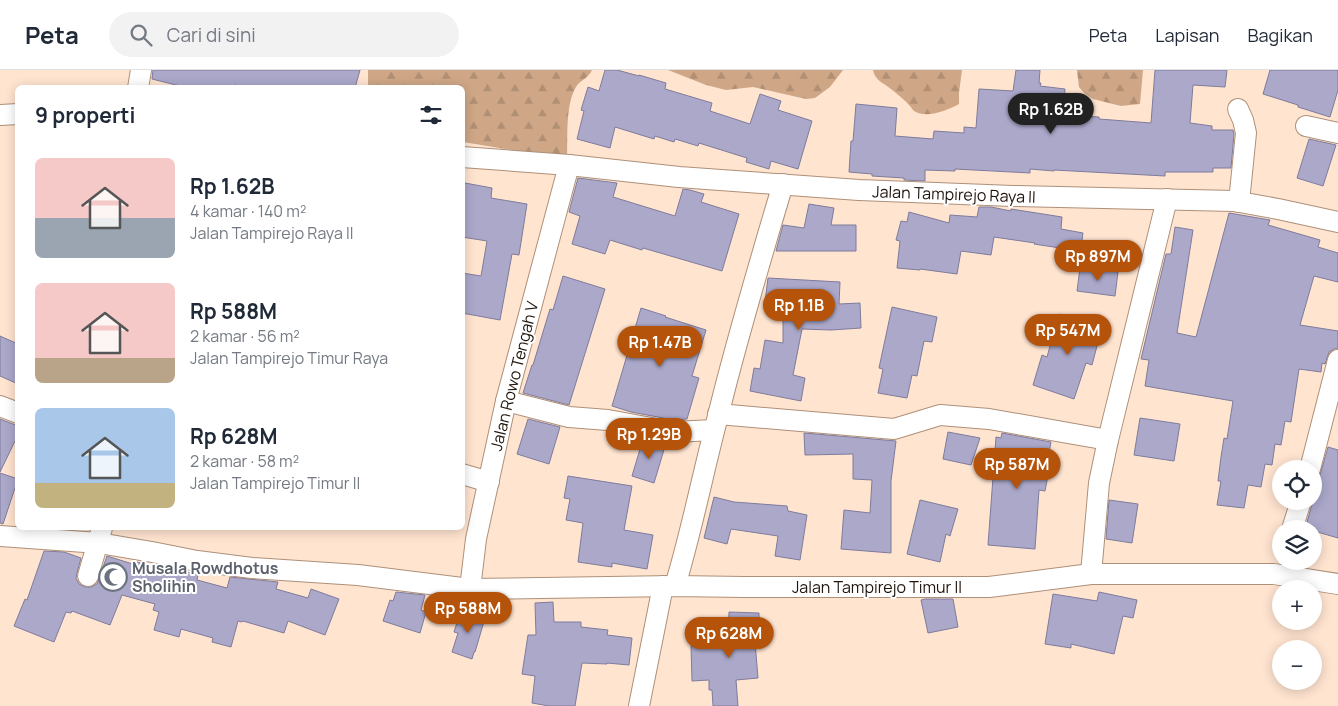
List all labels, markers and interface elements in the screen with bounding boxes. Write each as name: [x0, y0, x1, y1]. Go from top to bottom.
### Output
search box: [109, 12, 459, 57]
text: Peta: [25, 18, 79, 51]
icon: search: [127, 21, 155, 49]
text: Cari di sini: [167, 22, 256, 48]
text: Peta: [1089, 23, 1127, 47]
text: Lapisan: [1155, 23, 1219, 47]
text: Bagikan: [1247, 23, 1313, 47]
pin: Rp 1.62B: [999, 92, 1103, 135]
text: Rp 1.62B: [1019, 98, 1083, 120]
text: 9 properti: [35, 101, 135, 129]
icon: filters: [417, 101, 445, 129]
text: Rp 1.62B: [190, 172, 275, 200]
icon: home: [75, 178, 135, 238]
street label: Jalan Tampirejo Raya II: [872, 180, 1036, 208]
text: 4 kamar · 140 m²: [190, 200, 306, 222]
text: Jalan Tampirejo Raya II: [190, 222, 354, 244]
pin: Rp 897M: [1052, 240, 1144, 282]
text: Rp 897M: [1065, 245, 1131, 267]
pin: Rp 1.1B: [753, 288, 845, 331]
text: Rp 1.1B: [774, 294, 824, 316]
text: Rp 588M: [190, 297, 277, 325]
street label: Jalan Rowo Tengah V: [485, 299, 543, 453]
icon: home: [75, 303, 135, 363]
pin: Rp 547M: [1022, 314, 1114, 356]
text: Rp 547M: [1036, 319, 1100, 341]
text: 2 kamar · 56 m²: [190, 325, 300, 347]
pin: Rp 1.47B: [608, 326, 712, 368]
text: Rp 1.47B: [628, 331, 692, 353]
text: Jalan Tampirejo Timur Raya: [190, 347, 388, 369]
pin: Rp 1.29B: [597, 418, 701, 460]
text: Rp 628M: [190, 422, 277, 450]
text: Rp 1.29B: [617, 423, 681, 445]
icon: home: [75, 428, 135, 488]
pin: Rp 587M: [971, 448, 1063, 490]
text: 2 kamar · 58 m²: [190, 450, 299, 472]
text: Rp 587M: [984, 453, 1050, 475]
map controls: [1272, 460, 1322, 690]
button: locate: [1272, 460, 1322, 510]
text: Jalan Tampirejo Timur II: [190, 472, 360, 494]
button: layers: [1272, 520, 1322, 570]
place label: Musala Rowdhotus Sholihin: [132, 557, 279, 597]
mosque icon: Musala Rowdhotus Sholihin: [98, 562, 128, 592]
street label: Jalan Tampirejo Timur II: [792, 576, 962, 598]
button: +: [1272, 580, 1322, 630]
pin: Rp 588M: [422, 592, 514, 634]
text: Rp 588M: [435, 597, 501, 619]
pin: Rp 628M: [683, 616, 775, 659]
text: Rp 628M: [696, 622, 762, 644]
button: −: [1272, 640, 1322, 690]

